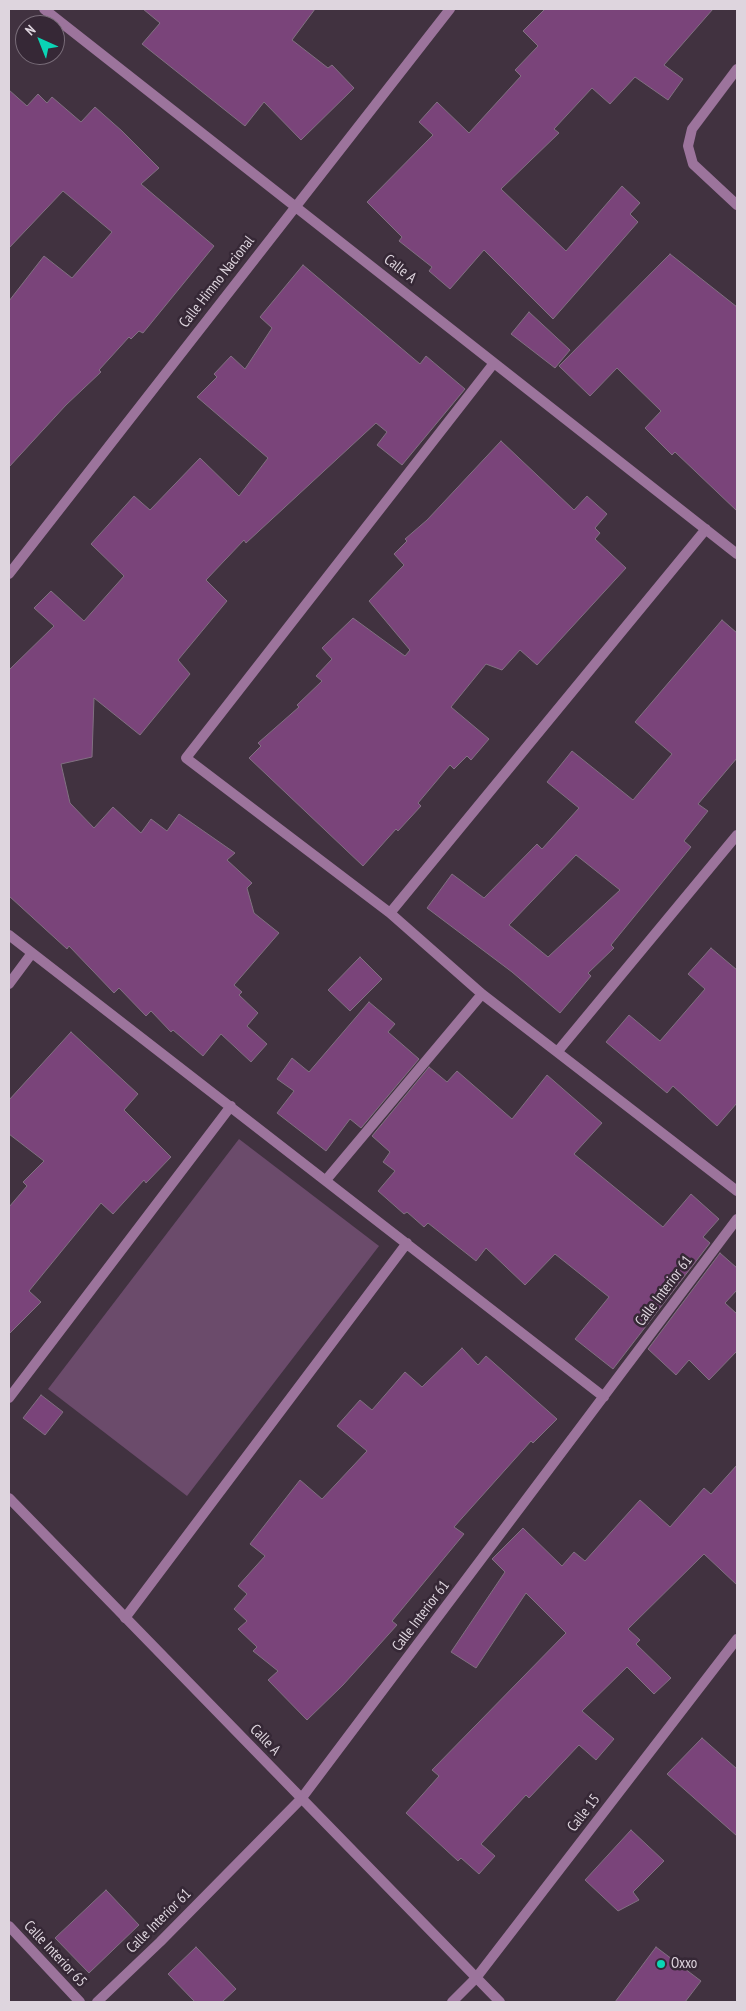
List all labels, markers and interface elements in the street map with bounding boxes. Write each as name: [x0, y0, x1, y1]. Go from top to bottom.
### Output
north arrow: [15, 15, 65, 65]
text: N: [21, 21, 39, 39]
street label: Calle Himno Nacional: [176, 232, 258, 332]
street label: Calle A: [380, 251, 420, 287]
street label: Calle Interior 61: [632, 1252, 696, 1330]
street label: Calle Interior 61: [389, 1577, 453, 1655]
street label: Calle A: [246, 1721, 284, 1759]
street label: Calle 15: [564, 1791, 604, 1835]
street label: Calle Interior 61: [123, 1885, 195, 1957]
street label: Calle Interior 65: [20, 1917, 90, 1991]
place label: Oxxo: [671, 1955, 697, 1973]
marker: Oxxo: [655, 1958, 667, 1970]

